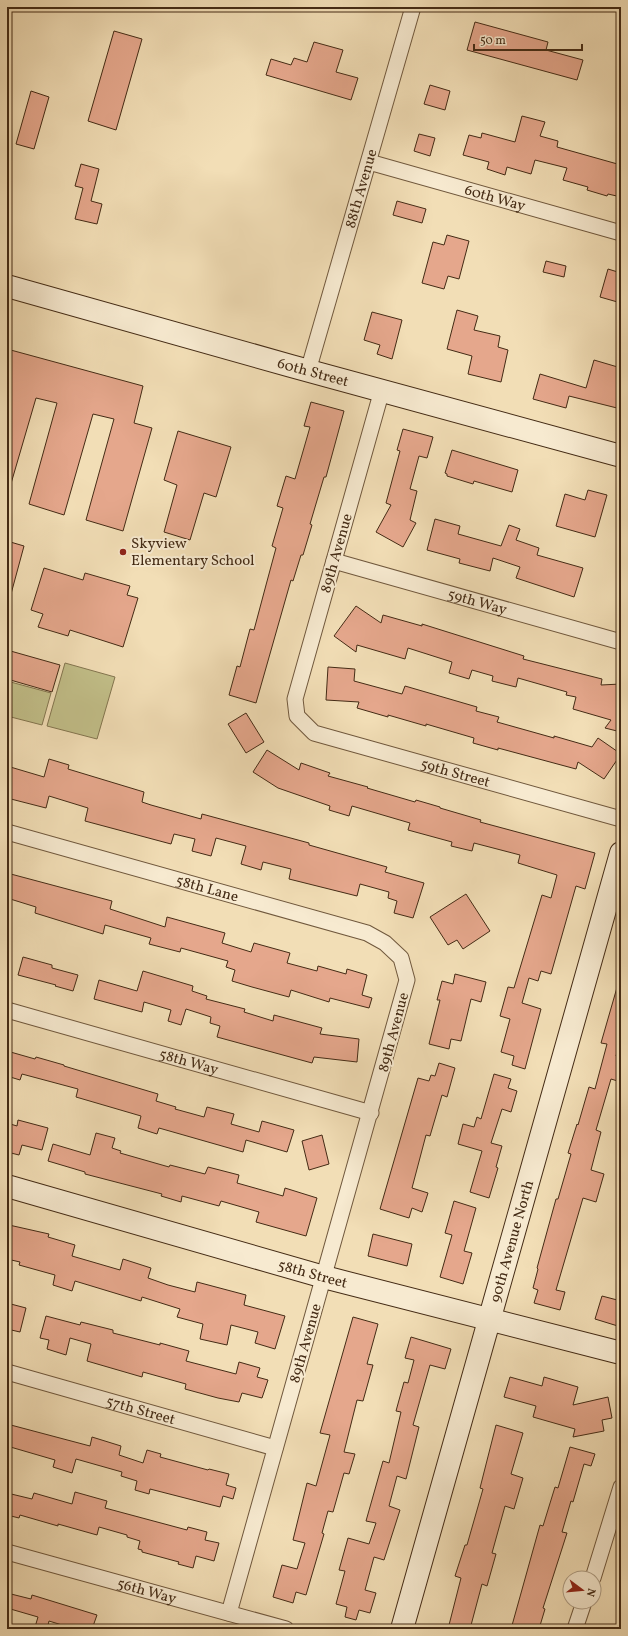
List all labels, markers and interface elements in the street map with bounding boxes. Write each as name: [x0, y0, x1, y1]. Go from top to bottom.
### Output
scale bar: [474, 26, 582, 52]
text: 50 m: [480, 33, 506, 49]
street label: 88th Avenue: [341, 147, 384, 231]
street label: 60th Way: [462, 180, 528, 218]
street label: 60th Street: [275, 354, 351, 393]
street label: 89th Avenue: [316, 511, 359, 596]
place label: Skyview Elementary School: [131, 534, 254, 572]
marker: Skyview Elementary School: [118, 547, 128, 557]
street label: 59th Way: [445, 585, 509, 621]
street label: 59th Street: [418, 754, 492, 794]
street label: 58th Lane: [173, 871, 241, 908]
street label: 89th Avenue: [374, 990, 415, 1075]
street label: 58th Way: [156, 1045, 221, 1081]
street label: 90th Avenue North: [486, 1178, 540, 1305]
street label: 58th Street: [275, 1255, 349, 1295]
street label: 89th Avenue: [285, 1301, 328, 1386]
street label: 57th Street: [103, 1392, 177, 1431]
north arrow: [562, 1570, 602, 1610]
street label: 56th Way: [114, 1574, 178, 1610]
text: N: [582, 1586, 598, 1598]

